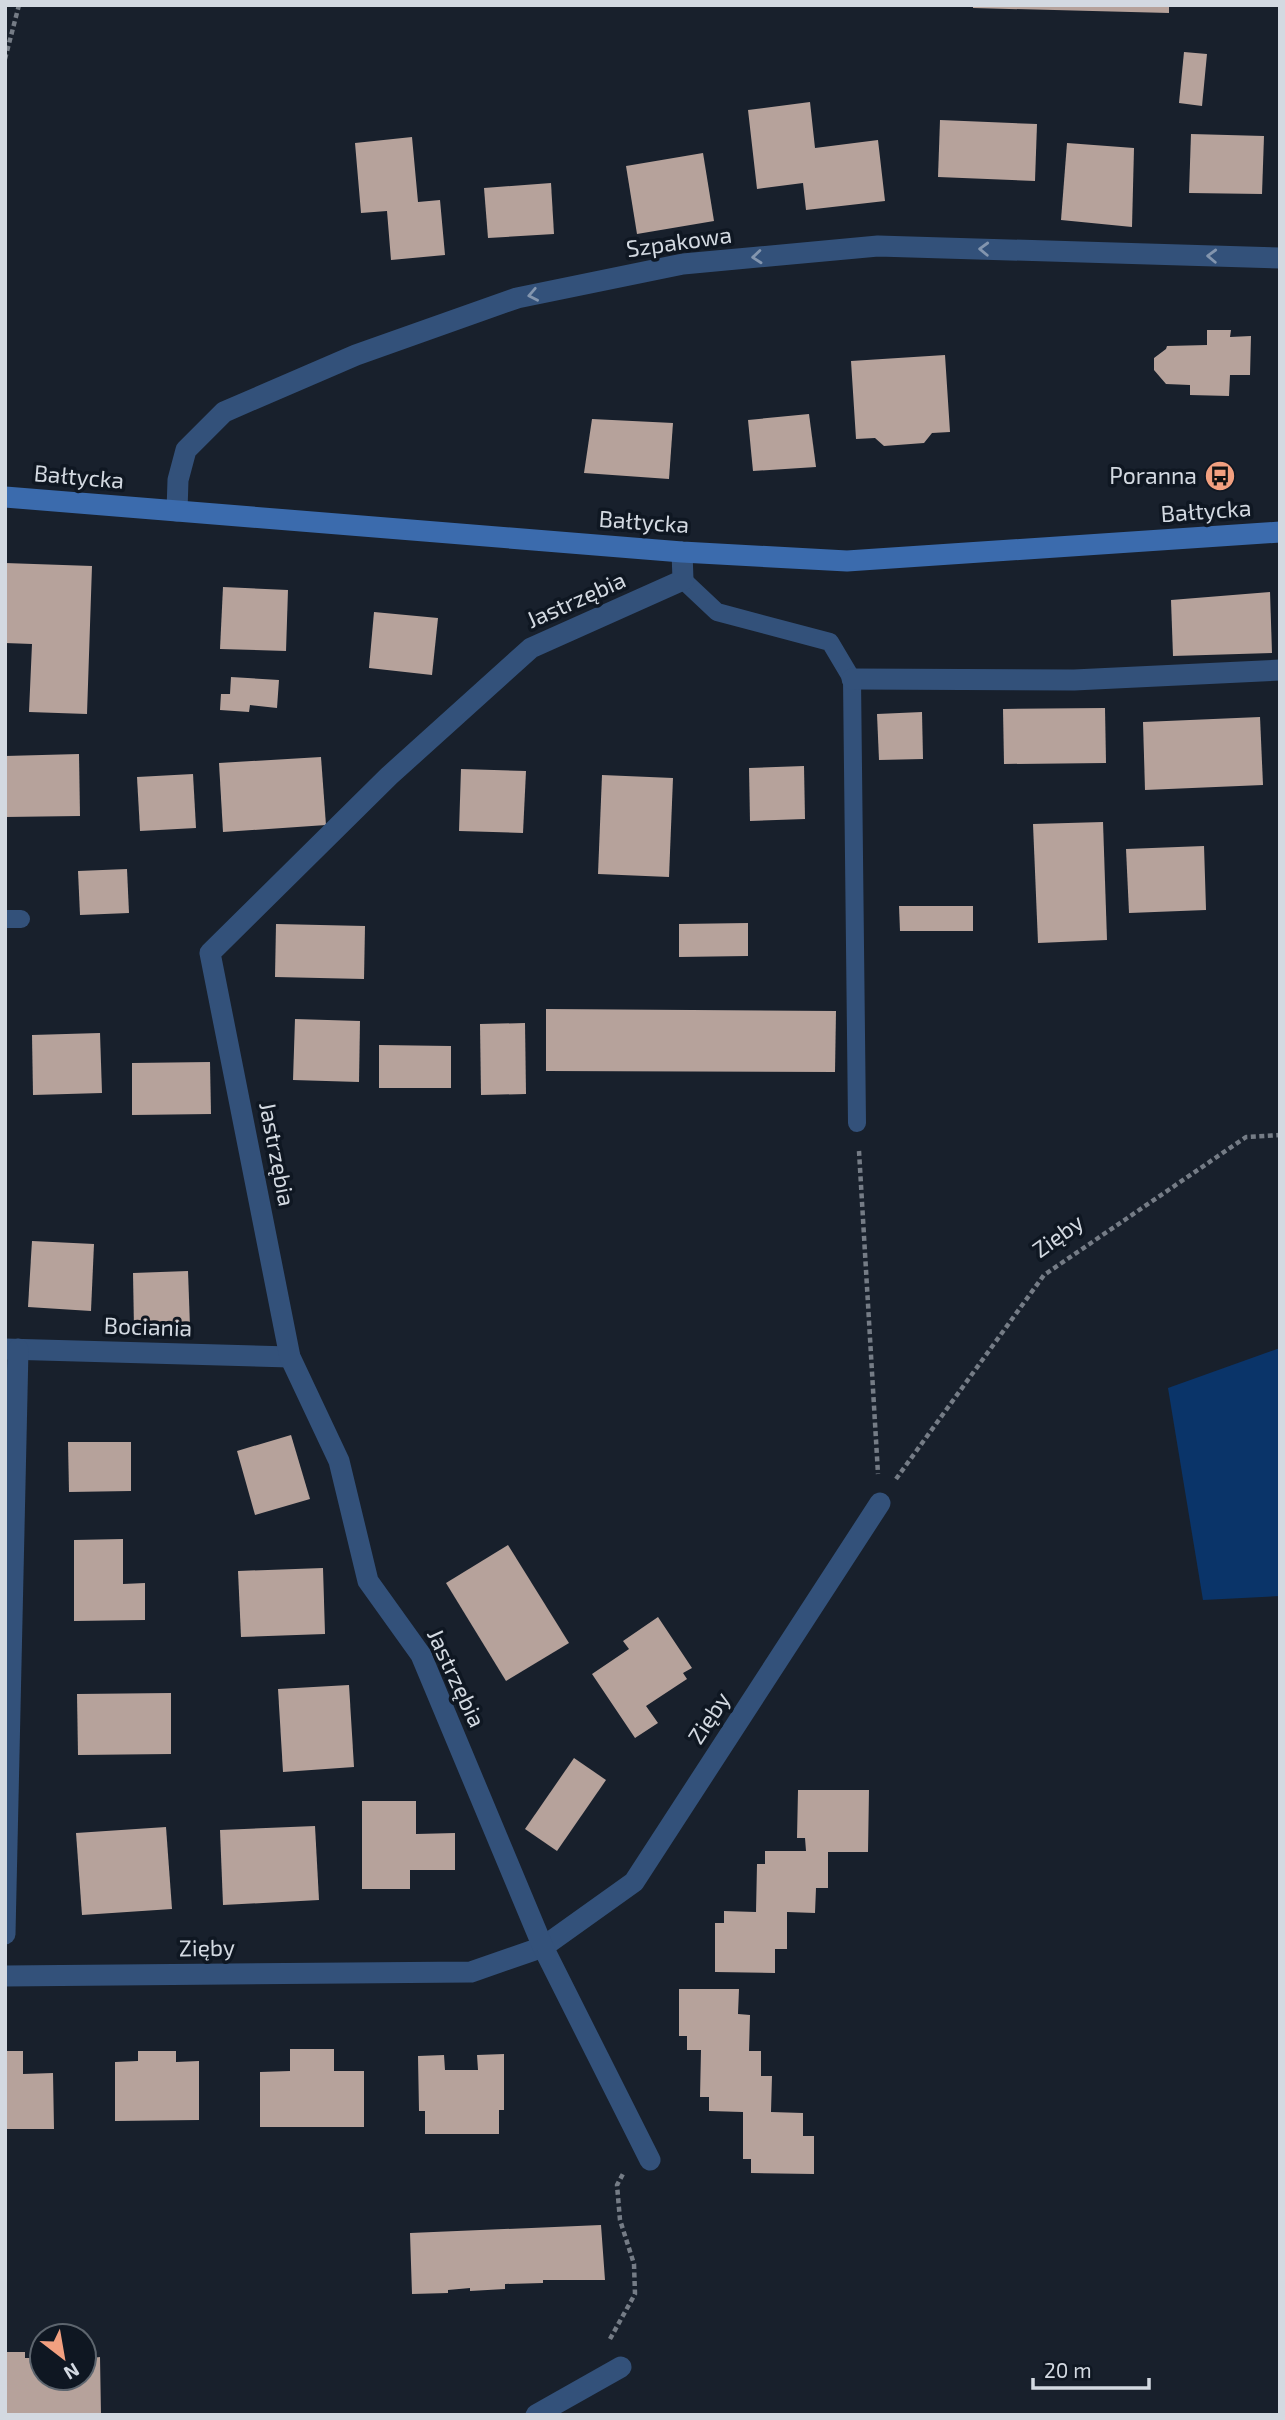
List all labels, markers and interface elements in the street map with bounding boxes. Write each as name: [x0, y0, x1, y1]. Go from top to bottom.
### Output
street label: Szpakowa: [624, 220, 734, 262]
one-way arrow: [978, 241, 989, 256]
one-way arrow: [1206, 248, 1217, 263]
one-way arrow: [751, 249, 762, 264]
one-way arrow: [527, 286, 539, 301]
street label: Bałtycka: [33, 458, 125, 494]
bus stop icon: Poranna: [1203, 459, 1237, 493]
place label: Poranna: [1109, 461, 1197, 489]
street label: Bałtycka: [1160, 493, 1252, 527]
street label: Bałtycka: [598, 504, 690, 538]
street label: Jastrzębia: [522, 565, 630, 633]
street label: Jastrzębia: [254, 1099, 302, 1208]
street label: Zięby: [1026, 1207, 1088, 1263]
street label: Bociania: [103, 1310, 193, 1342]
street label: Jastrzębia: [422, 1624, 492, 1731]
street label: Zięby: [681, 1686, 735, 1749]
street label: Zięby: [179, 1933, 235, 1961]
north arrow: [28, 2322, 98, 2392]
scale bar: [1033, 2346, 1148, 2390]
text: 20 m: [1044, 2357, 1092, 2382]
text: N: [60, 2359, 84, 2385]

